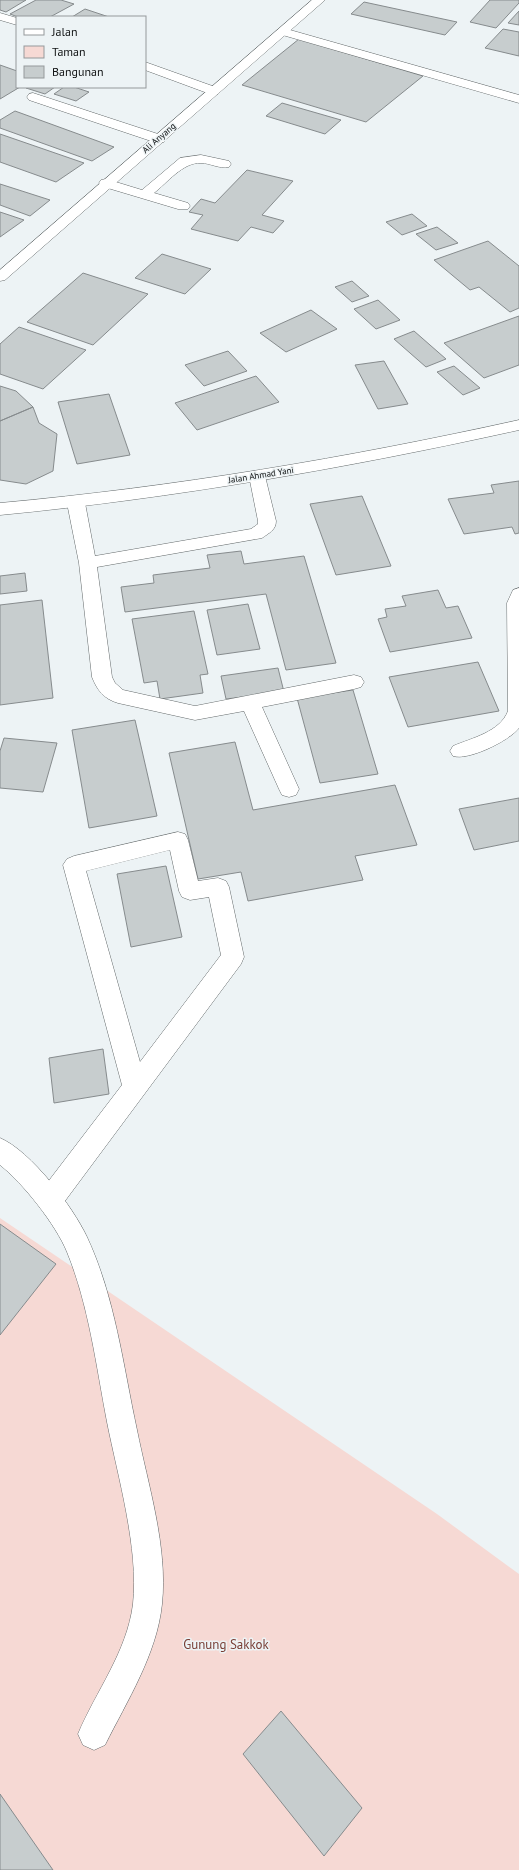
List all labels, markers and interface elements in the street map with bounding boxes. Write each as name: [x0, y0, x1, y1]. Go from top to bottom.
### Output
legend: [16, 16, 146, 88]
text: Jalan: [51, 24, 77, 39]
text: Taman: [52, 44, 86, 59]
text: Bangunan: [52, 64, 104, 79]
street label: Ali Anyang: [140, 120, 178, 155]
street label: Jalan Ahmad Yani: [226, 464, 295, 485]
park label: Gunung Sakkok: [183, 1636, 270, 1653]

